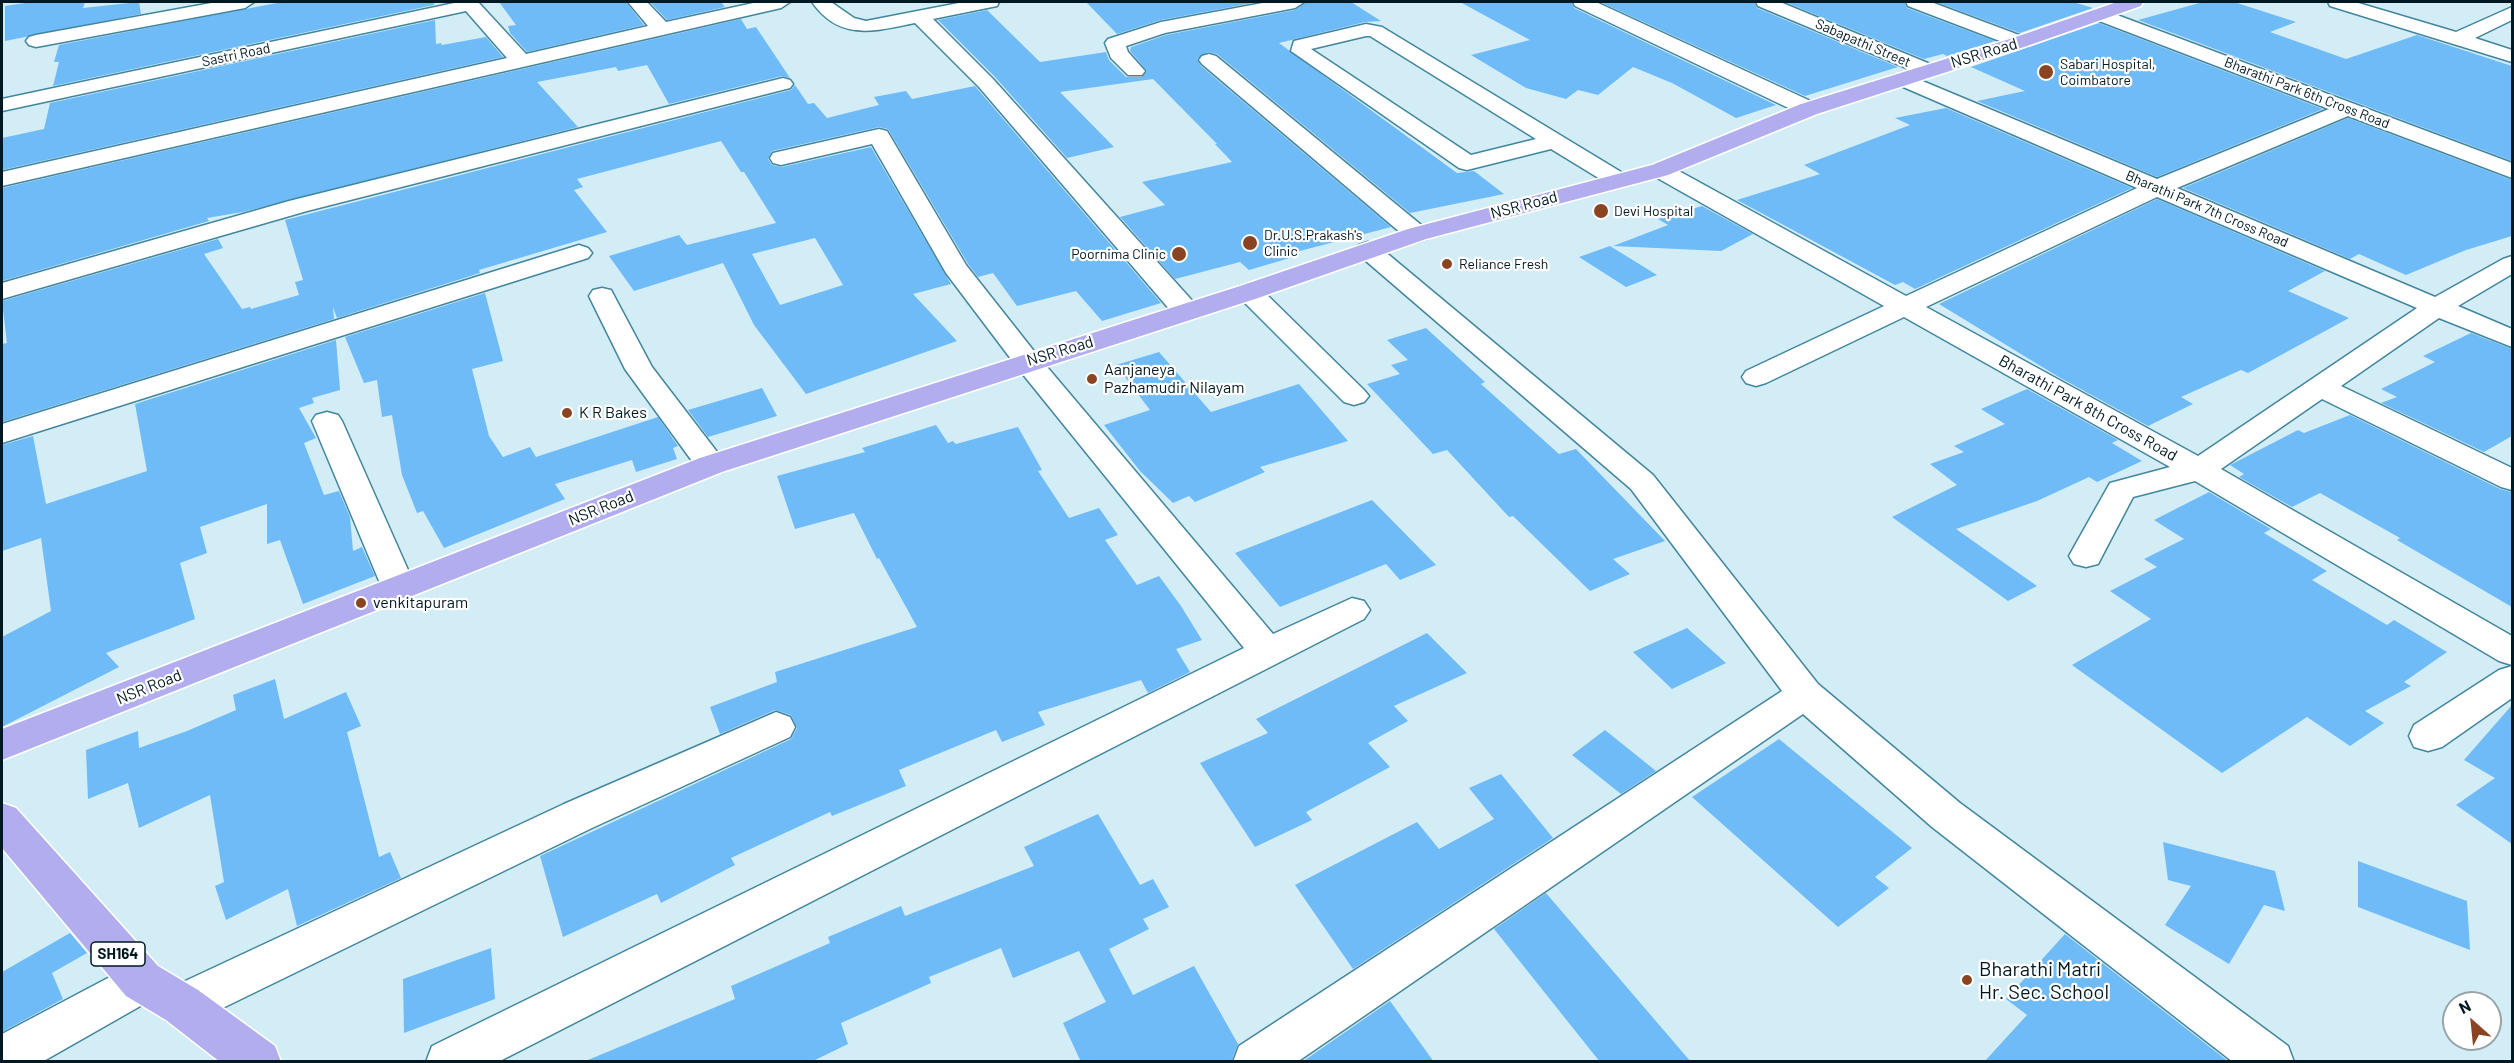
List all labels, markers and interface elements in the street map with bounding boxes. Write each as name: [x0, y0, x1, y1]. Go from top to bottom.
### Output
street label: Sabapathi Street: [1813, 15, 1913, 71]
street label: NSR Road: [1948, 34, 2020, 72]
street label: Sastri Road: [200, 40, 272, 70]
street label: Bharathi Park 6th Cross Road: [2222, 54, 2392, 132]
place label: Sabari Hospital, Coimbatore: [2060, 56, 2156, 88]
marker: Sabari Hospital, Coimbatore: [2037, 63, 2055, 81]
street label: Bharathi Park 7th Cross Road: [2123, 167, 2291, 251]
street label: NSR Road: [1488, 187, 1560, 223]
marker: Devi Hospital: [1592, 202, 1610, 220]
place label: Devi Hospital: [1614, 203, 1693, 219]
place label: Dr.U.S.Prakash's Clinic: [1264, 227, 1362, 260]
marker: Dr.U.S.Prakash's Clinic: [1241, 234, 1259, 252]
marker: Poornima Clinic: [1170, 245, 1188, 263]
place label: Poornima Clinic: [1071, 246, 1166, 262]
place label: Reliance Fresh: [1459, 256, 1548, 272]
marker: Reliance Fresh: [1440, 257, 1454, 271]
street label: NSR Road: [1024, 332, 1096, 370]
street label: Bharathi Park 8th Cross Road: [1995, 351, 2181, 465]
place label: Aanjaneya Pazhamudir Nilayam: [1104, 360, 1244, 398]
marker: Aanjaneya Pazhamudir Nilayam: [1085, 372, 1099, 386]
place label: K R Bakes: [579, 403, 647, 423]
marker: K R Bakes: [560, 406, 574, 420]
street label: NSR Road: [566, 486, 636, 530]
place label: venkitapuram: [373, 593, 468, 613]
marker: venkitapuram: [354, 596, 368, 610]
street label: NSR Road: [114, 665, 184, 709]
road number: SH164: [91, 942, 145, 966]
place label: Bharathi Matri Hr. Sec. School: [1979, 957, 2109, 1004]
marker: Bharathi Matri Hr. Sec. School: [1960, 973, 1974, 987]
north arrow: [2442, 991, 2502, 1051]
text: N: [2455, 995, 2474, 1017]

